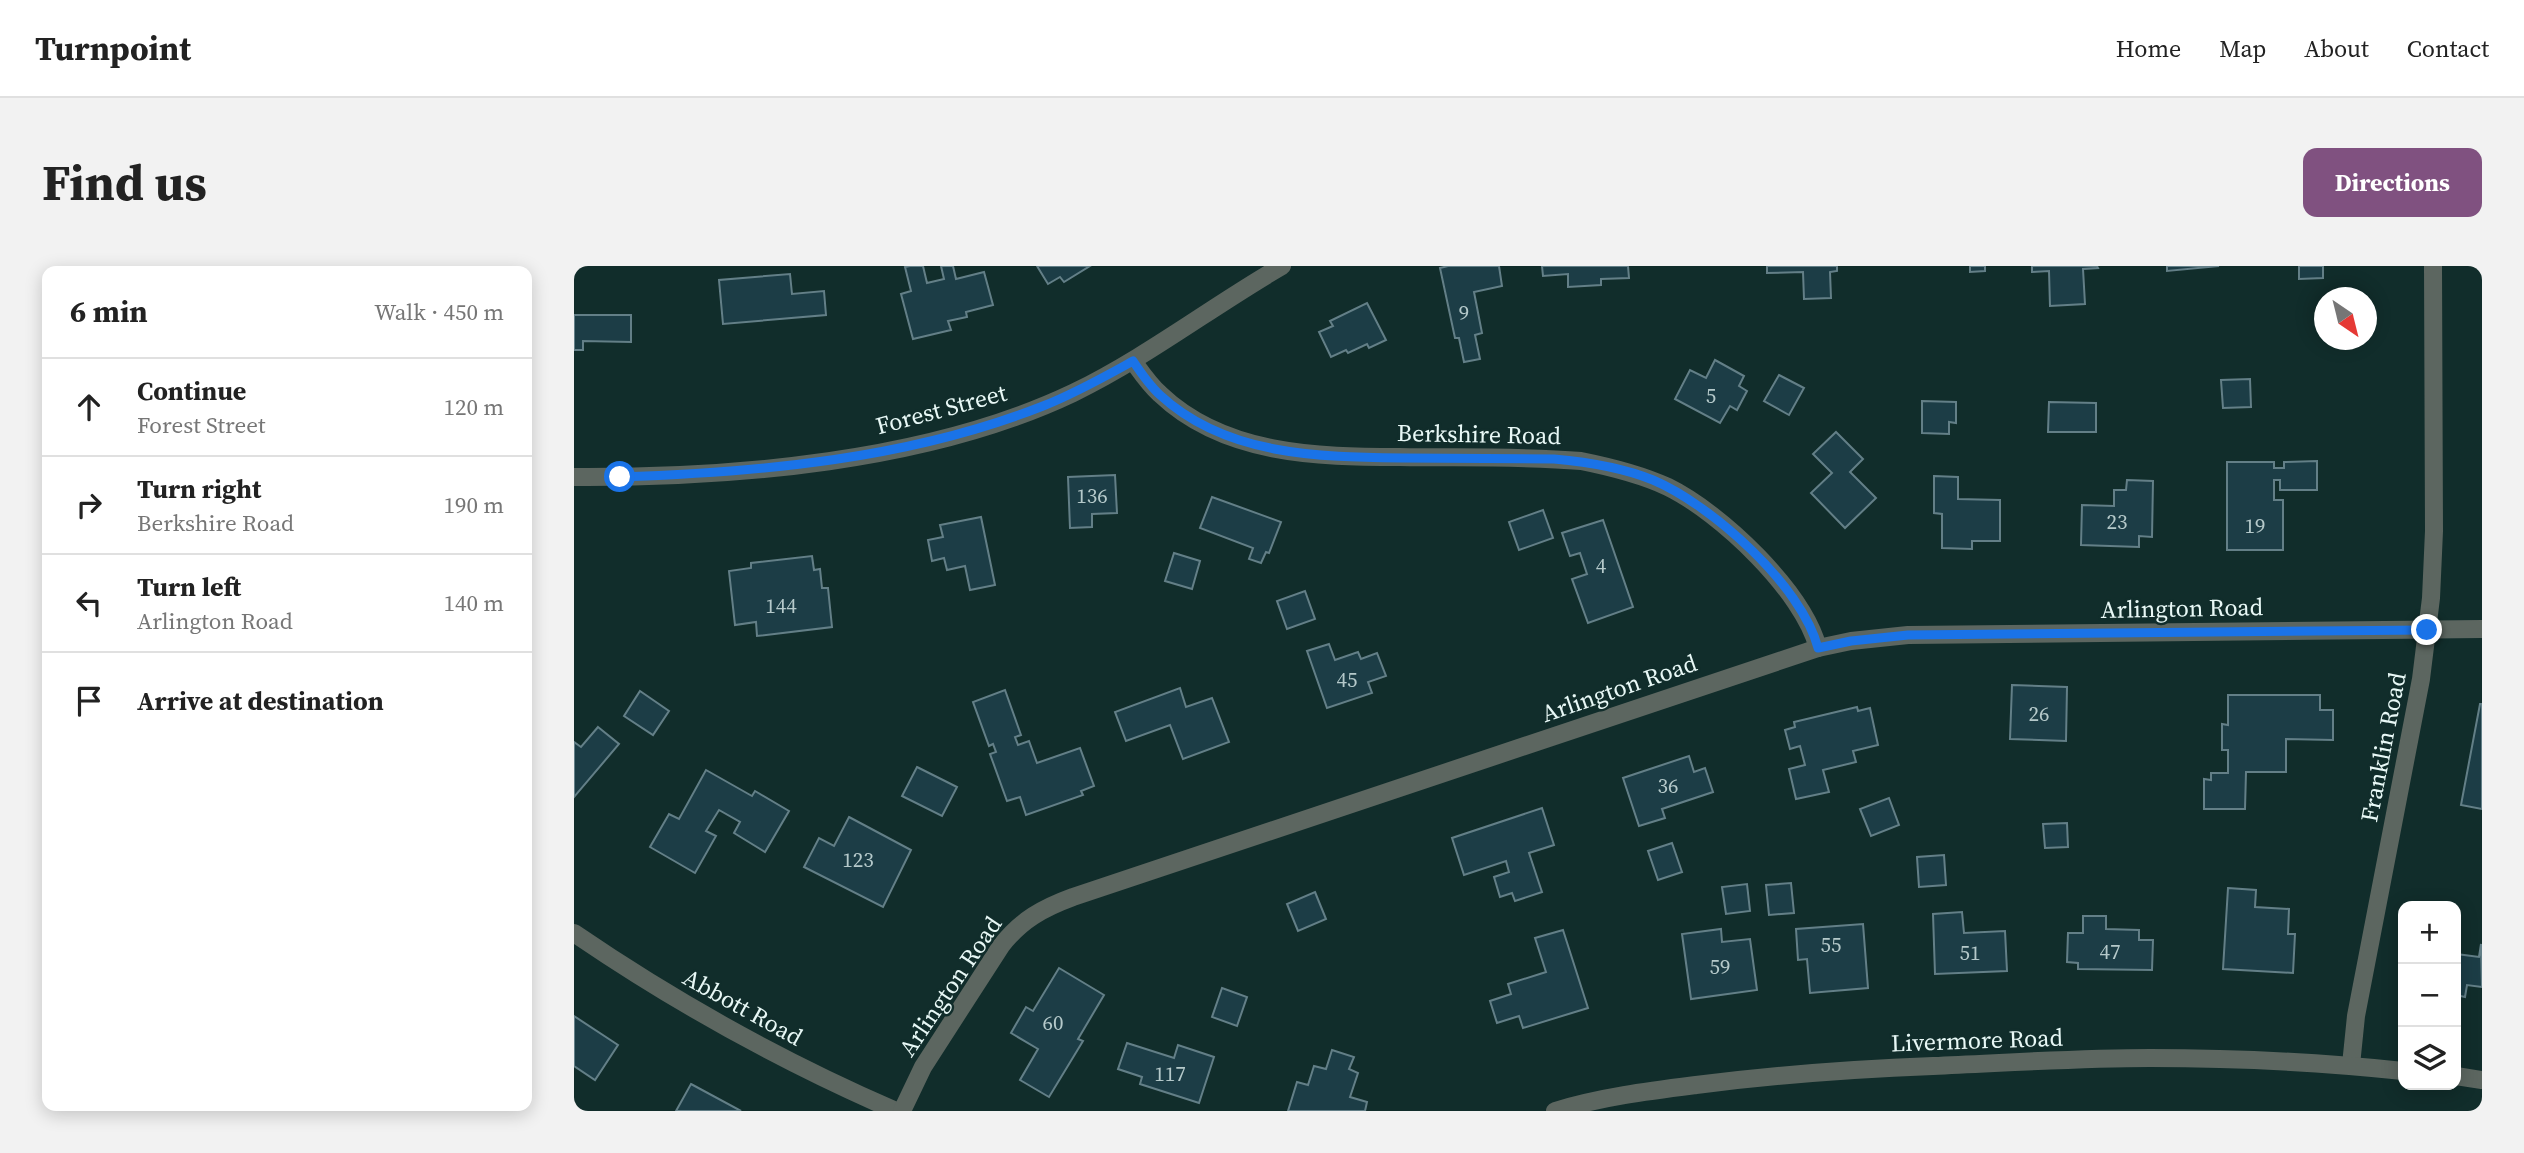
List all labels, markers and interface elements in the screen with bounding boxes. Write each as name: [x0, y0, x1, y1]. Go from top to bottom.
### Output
text: Turnpoint: [35, 26, 191, 71]
text: Home: [2116, 32, 2181, 65]
text: Map: [2219, 32, 2266, 65]
text: About: [2304, 32, 2369, 65]
text: Contact: [2407, 32, 2489, 65]
button: Directions: [2303, 148, 2482, 217]
text: Find us: [42, 149, 207, 216]
north arrow: [2314, 287, 2377, 350]
text: 6 min: [70, 291, 148, 332]
text: Walk · 450 m: [374, 296, 504, 328]
house number: 9: [1459, 298, 1469, 327]
text: Continue: [137, 373, 246, 409]
street label: Forest Street: [872, 376, 1010, 442]
house number: 5: [1706, 381, 1716, 410]
icon: ahead: [70, 388, 108, 426]
text: 120 m: [443, 391, 504, 423]
text: Forest Street: [137, 409, 266, 441]
street label: Berkshire Road: [1397, 416, 1562, 452]
route start: [604, 461, 635, 492]
text: Turn right: [137, 471, 261, 507]
house number: 136: [1076, 481, 1108, 510]
icon: right: [70, 486, 108, 524]
text: 190 m: [443, 489, 504, 521]
text: Berkshire Road: [137, 507, 294, 539]
house number: 23: [2107, 507, 2128, 536]
house number: 19: [2245, 511, 2266, 540]
house number: 4: [1596, 551, 1607, 580]
text: Turn left: [137, 569, 241, 605]
icon: left: [70, 584, 108, 622]
text: 140 m: [443, 587, 504, 619]
street label: Arlington Road: [2100, 590, 2264, 626]
house number: 144: [765, 591, 797, 620]
text: Arlington Road: [137, 605, 293, 637]
route end: [2411, 614, 2442, 645]
street label: Arlington Road: [1537, 646, 1702, 730]
house number: 45: [1337, 665, 1358, 694]
street label: Franklin Road: [2352, 669, 2414, 825]
icon: arrive: [70, 682, 108, 720]
text: Arrive at destination: [137, 683, 384, 719]
house number: 26: [2029, 699, 2050, 728]
house number: 36: [1658, 771, 1679, 800]
house number: 123: [842, 845, 874, 874]
map controls: [2398, 901, 2461, 1090]
button: +: [2398, 901, 2461, 964]
street label: Arlington Road: [891, 909, 1009, 1063]
house number: 55: [1821, 930, 1842, 959]
house number: 47: [2100, 937, 2121, 966]
house number: 51: [1960, 938, 1981, 967]
house number: 59: [1710, 952, 1731, 981]
street label: Abbott Road: [677, 961, 809, 1054]
button: −: [2398, 964, 2461, 1027]
house number: 60: [1043, 1008, 1064, 1037]
street label: Livermore Road: [1890, 1020, 2064, 1059]
button: layers: [2398, 1027, 2461, 1090]
house number: 117: [1154, 1059, 1186, 1088]

